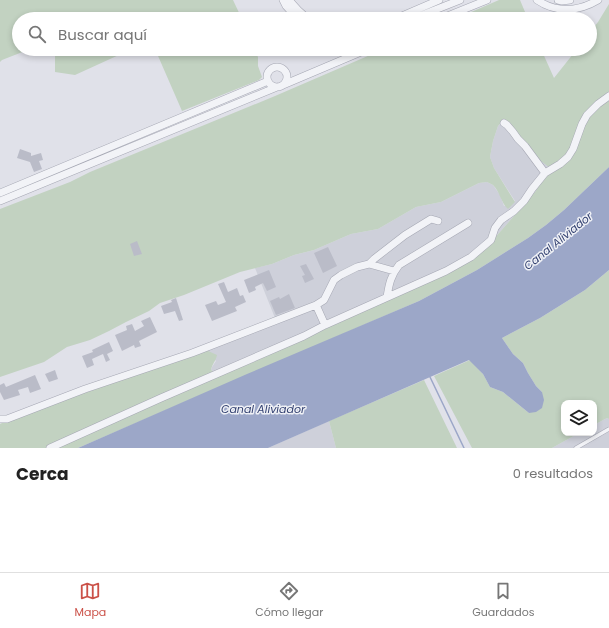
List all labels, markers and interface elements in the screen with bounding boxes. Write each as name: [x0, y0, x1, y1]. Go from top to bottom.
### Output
search box: [12, 12, 597, 56]
icon: search: [26, 23, 48, 45]
text: Buscar aquí: [58, 24, 147, 45]
water label: Canal Aliviador: [520, 208, 596, 274]
map controls: [561, 400, 597, 436]
button: layers: [561, 400, 597, 436]
water label: Canal Aliviador: [221, 401, 306, 417]
text: Cerca: [16, 462, 69, 486]
text: 0 resultados: [513, 464, 593, 483]
tab: Mapa: [74, 580, 106, 621]
tab: Cómo llegar: [255, 580, 323, 621]
tab: Guardados: [472, 580, 534, 621]

